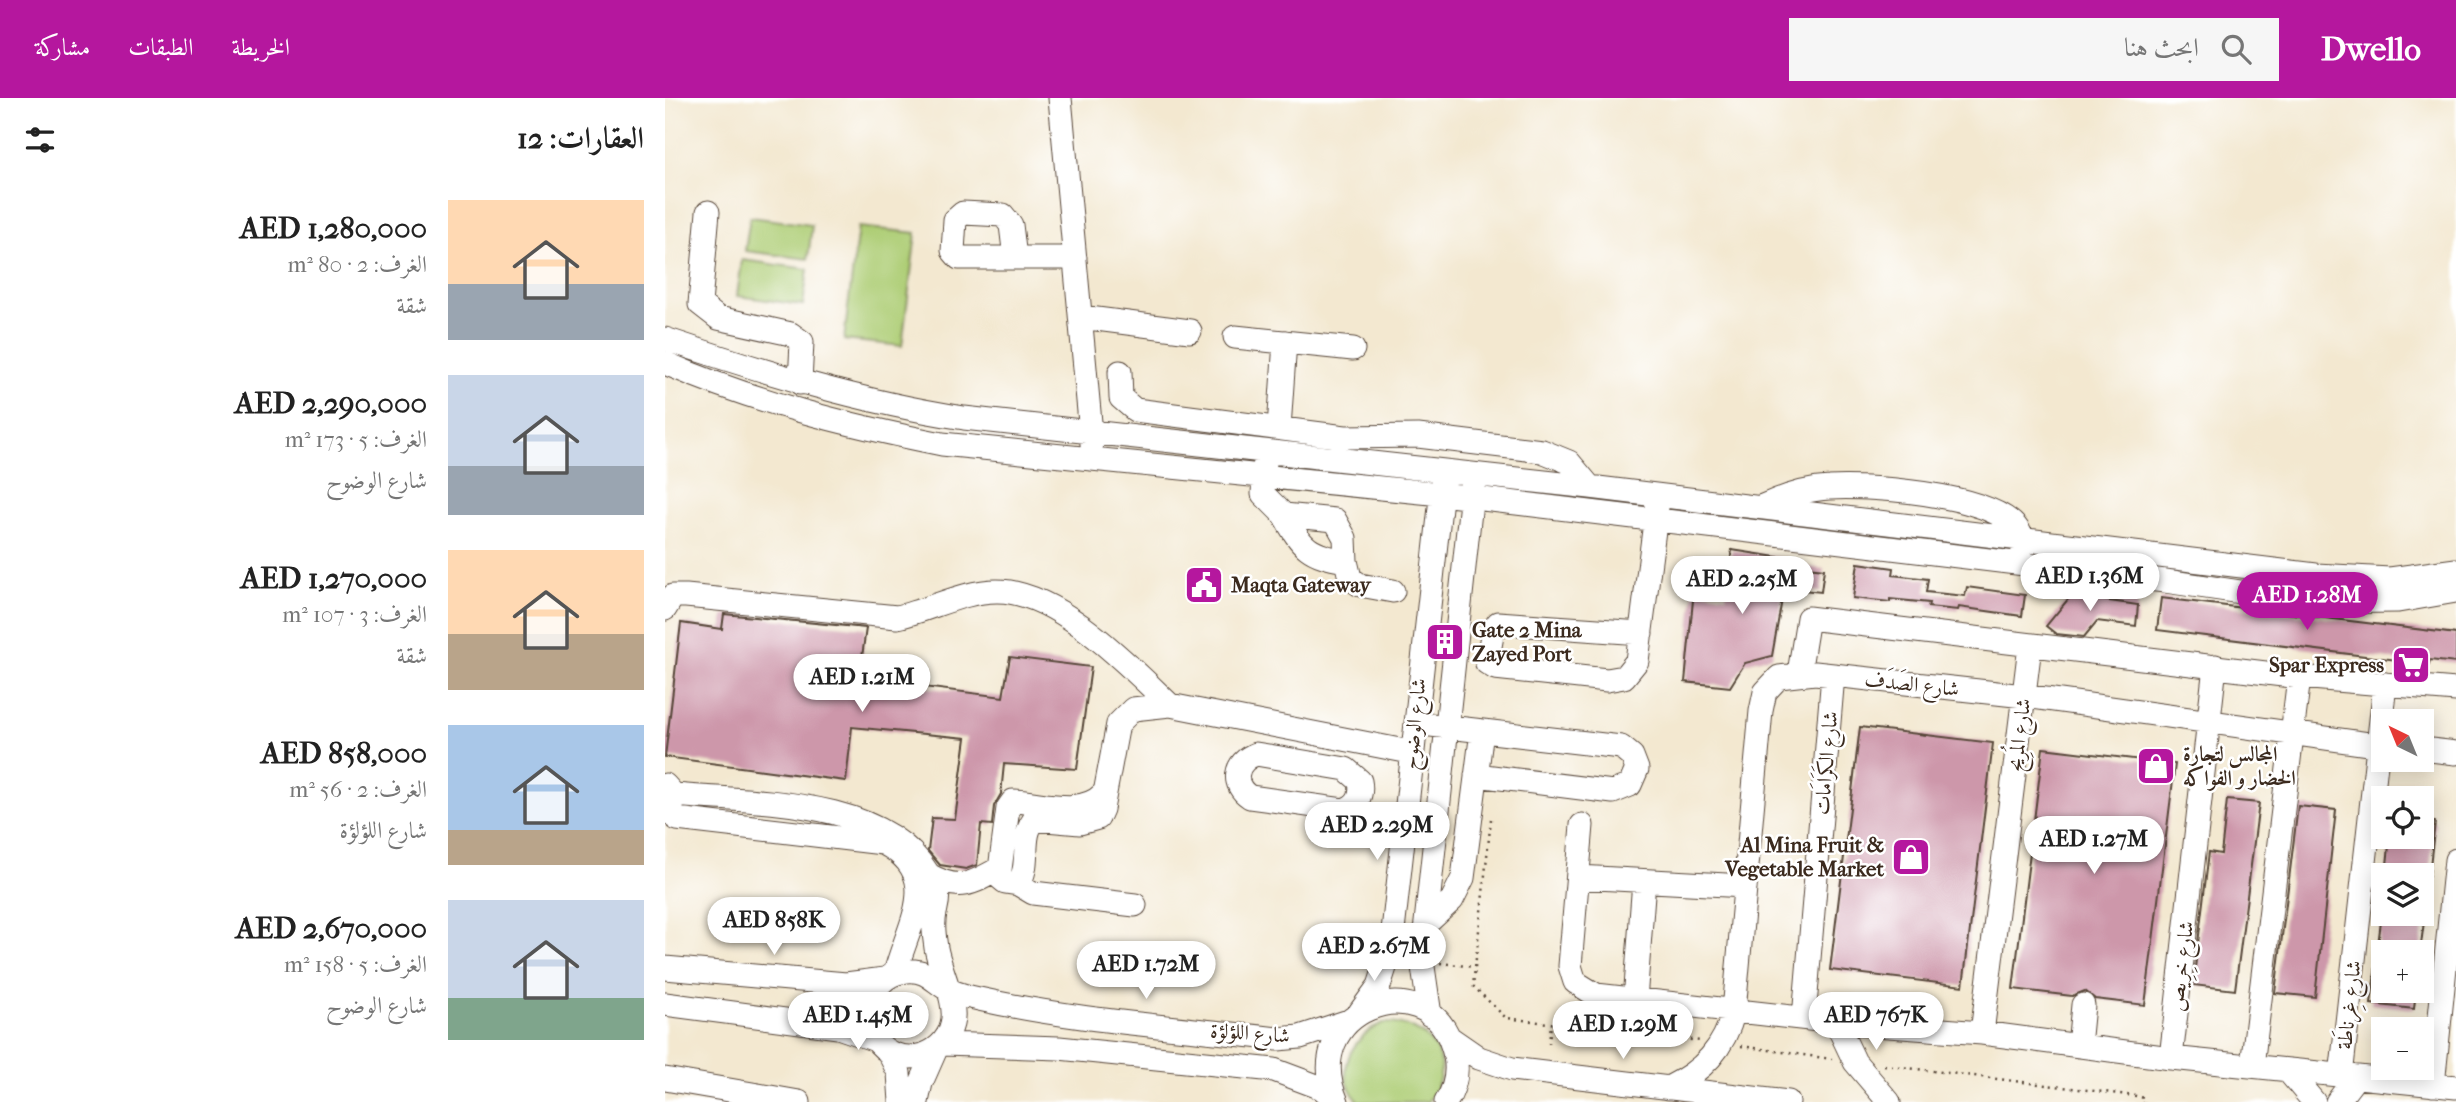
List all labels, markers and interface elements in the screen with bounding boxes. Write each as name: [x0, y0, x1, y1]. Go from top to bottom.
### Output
search box: [1789, 18, 2279, 81]
icon: search: [2217, 30, 2255, 68]
text: Dwello: [2321, 30, 2421, 69]
text: ابحث هنا: [2124, 32, 2199, 63]
text: مشاركة: [35, 33, 90, 61]
text: الطبقات: [128, 33, 194, 61]
text: الخريطة: [232, 33, 290, 61]
icon: filters: [21, 121, 59, 159]
text: العقارات: 12: [517, 121, 644, 156]
text: AED 1,280,000: [240, 211, 427, 246]
icon: home: [504, 228, 588, 312]
text: الغرف: 2 · 80 m²: [287, 251, 427, 278]
text: شقة: [397, 292, 427, 319]
text: AED 2,290,000: [235, 386, 427, 421]
icon: home: [504, 403, 588, 487]
text: الغرف: 5 · 173 m²: [285, 426, 427, 453]
text: شارع الوضوح: [326, 467, 427, 494]
pin: AED 1.36M: [2010, 554, 2170, 613]
pin: AED 2.25M: [1662, 556, 1822, 616]
text: AED 1,270,000: [241, 561, 427, 596]
text: AED 1.36M: [2036, 562, 2144, 589]
public building icon: Maqta Gateway: [1183, 564, 1225, 606]
text: AED 2.25M: [1687, 565, 1797, 592]
place label: Maqta Gateway: [1230, 573, 1373, 597]
pin: AED 1.28M: [2227, 573, 2387, 632]
icon: home: [504, 578, 588, 662]
text: AED 1.28M: [2253, 581, 2361, 608]
text: الغرف: 3 · 107 m²: [282, 601, 427, 628]
place label: Gate 2 Mina Zayed Port: [1472, 618, 1583, 666]
building icon: Gate 2 Mina Zayed Port: [1424, 621, 1466, 663]
text: شقة: [397, 642, 427, 669]
supermarket icon: Spar Express: [2390, 644, 2432, 686]
place label: Spar Express: [2269, 653, 2384, 677]
pin: AED 1.21M: [782, 654, 942, 714]
text: AED 1.21M: [809, 663, 915, 690]
street label: شارع الصَدَف: [1863, 664, 1961, 707]
street label: شارع الوضوح: [1397, 677, 1438, 772]
street label: شارع المُرِيح: [1997, 696, 2041, 774]
north arrow: [2371, 709, 2434, 772]
map controls: [2371, 709, 2434, 1080]
street label: شارع الكَرَامَات: [1807, 710, 1848, 816]
text: AED 858,000: [261, 736, 427, 771]
place label: المجالس لتجارة الخضار و الفواكه: [2183, 742, 2296, 791]
shop icon: المجالس لتجارة الخضار و الفواكه: [2135, 745, 2177, 787]
icon: home: [504, 753, 588, 837]
text: الغرف: 2 · 56 m²: [289, 776, 427, 803]
button: locate: [2371, 786, 2434, 849]
pin: AED 2.29M: [1297, 802, 1457, 862]
text: AED 2.29M: [1321, 811, 1433, 838]
pin: AED 1.27M: [2014, 816, 2174, 876]
text: شارع اللؤلؤة: [339, 817, 427, 844]
text: AED 1.27M: [2040, 825, 2148, 852]
place label: Al Mina Fruit & Vegetable Market: [1724, 833, 1884, 881]
shop icon: Al Mina Fruit & Vegetable Market: [1890, 836, 1932, 878]
button: layers: [2371, 863, 2434, 926]
pin: AED 858K: [702, 898, 846, 957]
text: AED 858K: [723, 906, 825, 933]
text: AED 2,670,000: [236, 911, 427, 946]
street label: شارع خِرِيص: [2164, 920, 2204, 1013]
pin: AED 2.67M: [1294, 924, 1454, 983]
icon: home: [504, 928, 588, 1012]
text: AED 2.67M: [1318, 932, 1430, 959]
button: +: [2371, 940, 2434, 1003]
pin: AED 1.72M: [1066, 942, 1226, 1001]
text: AED 1.72M: [1093, 950, 1199, 977]
text: الغرف: 5 · 158 m²: [284, 951, 427, 978]
street label: شارع غِرناطَة: [2329, 959, 2372, 1051]
text: شارع الوضوح: [326, 992, 427, 1019]
pin: AED 1.45M: [778, 992, 938, 1052]
pin: AED 767K: [1804, 992, 1948, 1052]
text: AED 1.45M: [804, 1001, 912, 1028]
text: AED 767K: [1825, 1001, 1927, 1028]
pin: AED 1.29M: [1543, 1002, 1703, 1061]
text: AED 1.29M: [1568, 1010, 1678, 1037]
button: −: [2371, 1017, 2434, 1080]
street label: شارع اللؤلؤة: [1209, 1018, 1291, 1054]

